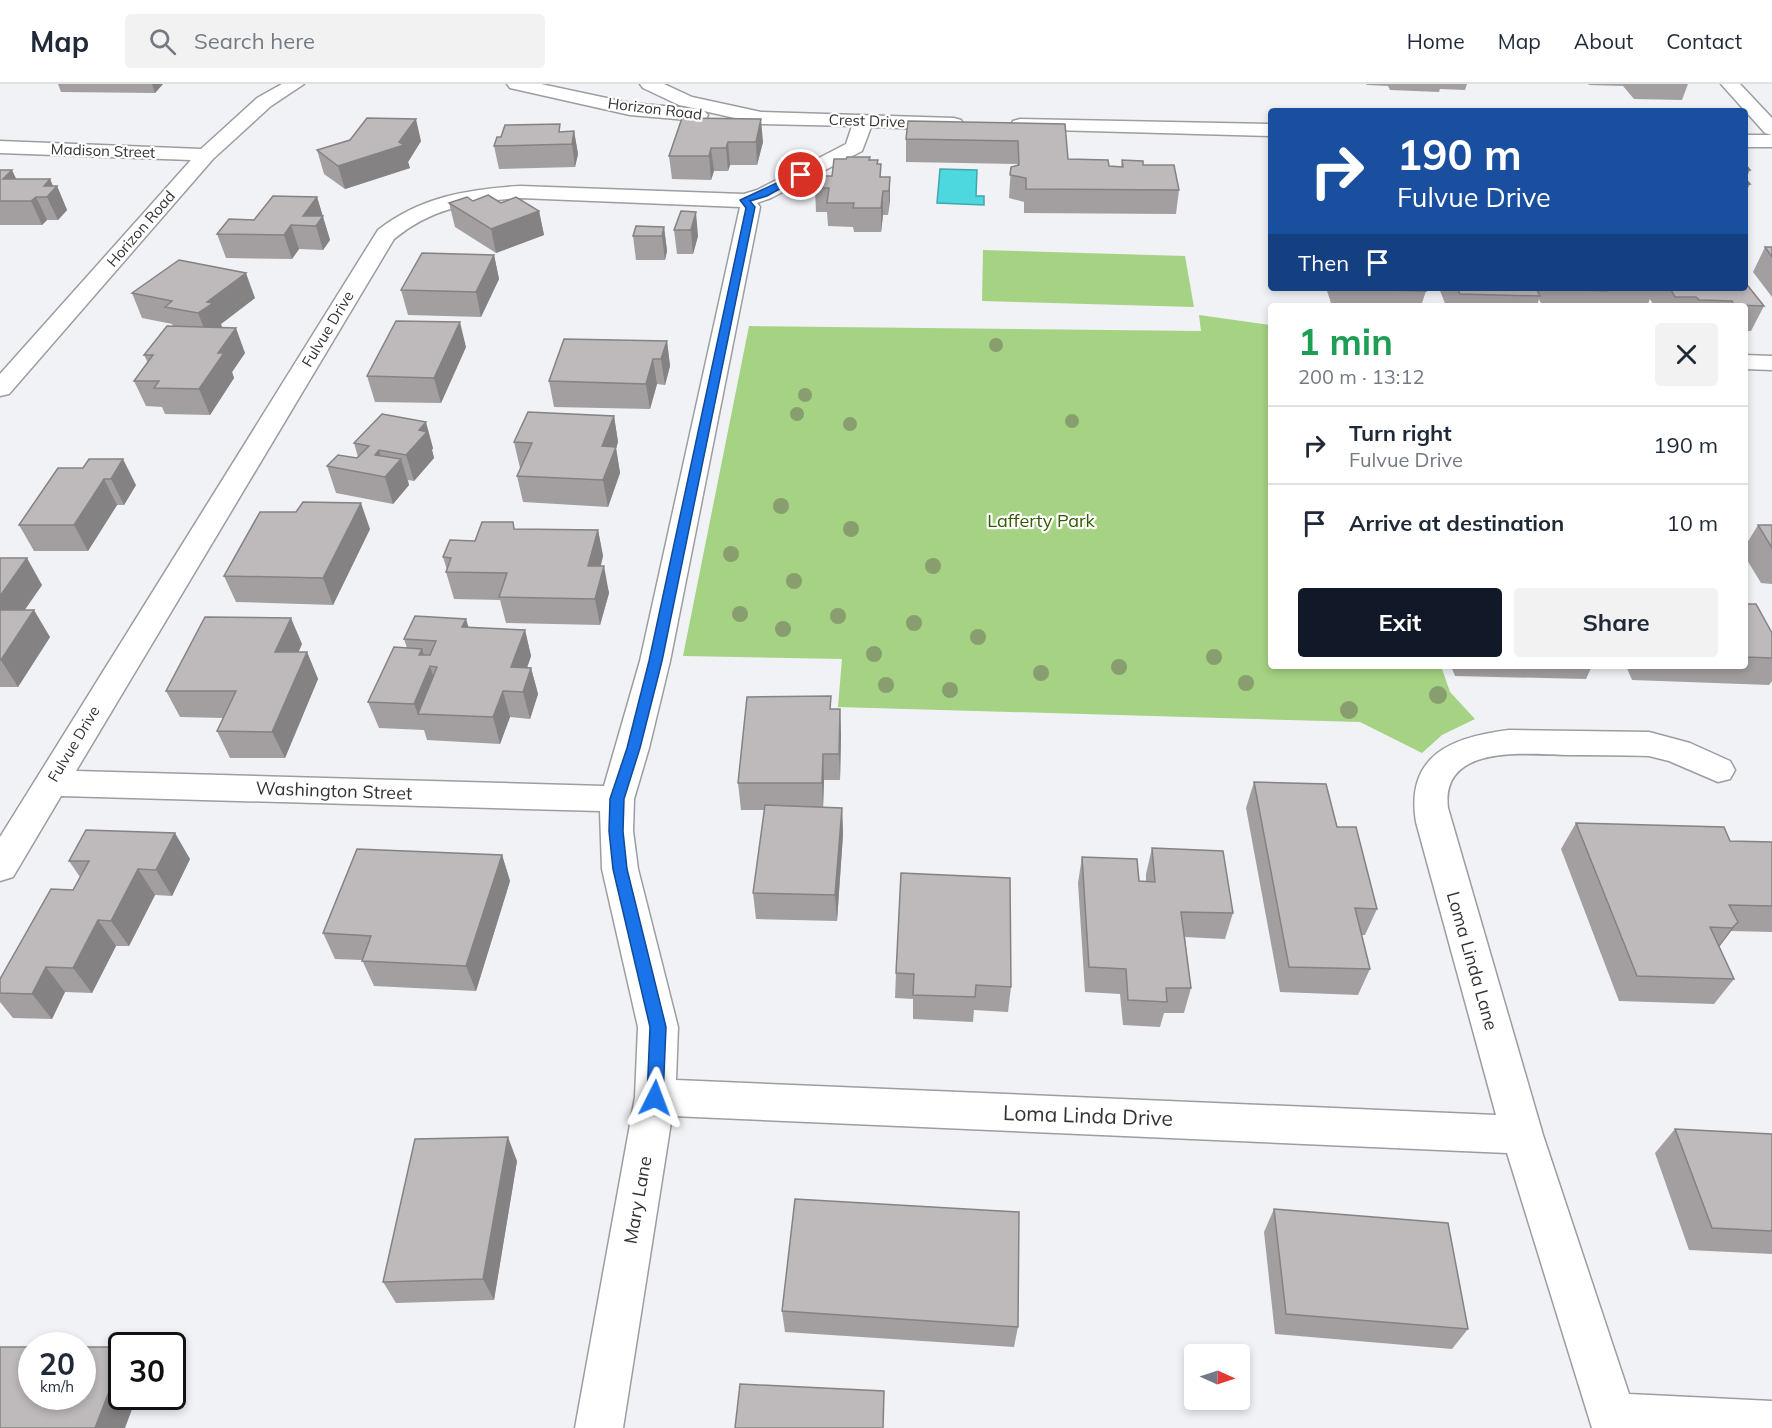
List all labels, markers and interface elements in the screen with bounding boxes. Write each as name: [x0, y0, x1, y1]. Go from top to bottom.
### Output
search box: [125, 14, 545, 68]
text: Map: [30, 24, 89, 59]
icon: search: [146, 25, 179, 58]
text: Search here: [194, 27, 315, 55]
text: Home: [1407, 28, 1465, 54]
text: Map: [1498, 28, 1541, 54]
text: About: [1574, 28, 1633, 54]
text: Contact: [1666, 28, 1742, 54]
street label: Horizon Road: [607, 93, 703, 124]
street label: Crest Drive: [828, 110, 906, 131]
text: 190 m: [1397, 128, 1522, 181]
icon: right: [1298, 132, 1376, 210]
street label: Madison Street: [50, 139, 156, 162]
pin: [775, 149, 826, 200]
icon: arrive: [784, 158, 817, 191]
text: Fulvue Drive: [1397, 180, 1551, 214]
street label: Horizon Road: [102, 187, 179, 271]
icon: arrive: [1361, 246, 1394, 279]
text: Then: [1298, 249, 1349, 277]
street label: Fulvue Drive: [297, 287, 358, 370]
text: 1 min: [1298, 319, 1393, 364]
button: close: [1655, 323, 1718, 386]
text: 200 m · 13:12: [1298, 364, 1424, 389]
text: Turn right: [1349, 419, 1452, 447]
icon: right: [1298, 429, 1331, 462]
text: 190 m: [1653, 431, 1718, 459]
text: Fulvue Drive: [1349, 447, 1463, 472]
icon: arrive: [1298, 507, 1331, 540]
park label: Lafferty Park: [987, 509, 1096, 532]
text: Arrive at destination: [1349, 509, 1564, 537]
text: 10 m: [1667, 509, 1718, 537]
button: Exit: [1298, 588, 1502, 657]
button: Share: [1514, 588, 1718, 657]
street label: Fulvue Drive: [43, 702, 104, 785]
street label: Washington Street: [255, 776, 413, 805]
street label: Loma Linda Lane: [1442, 889, 1503, 1033]
position arrow: [623, 1066, 687, 1130]
street label: Loma Linda Drive: [1003, 1099, 1173, 1131]
street label: Mary Lane: [618, 1154, 657, 1246]
speed limit sign: 30: [108, 1332, 186, 1410]
north arrow: [1184, 1344, 1250, 1410]
map controls: [1184, 1344, 1250, 1410]
text: 20: [39, 1345, 75, 1383]
text: km/h: [40, 1377, 74, 1396]

